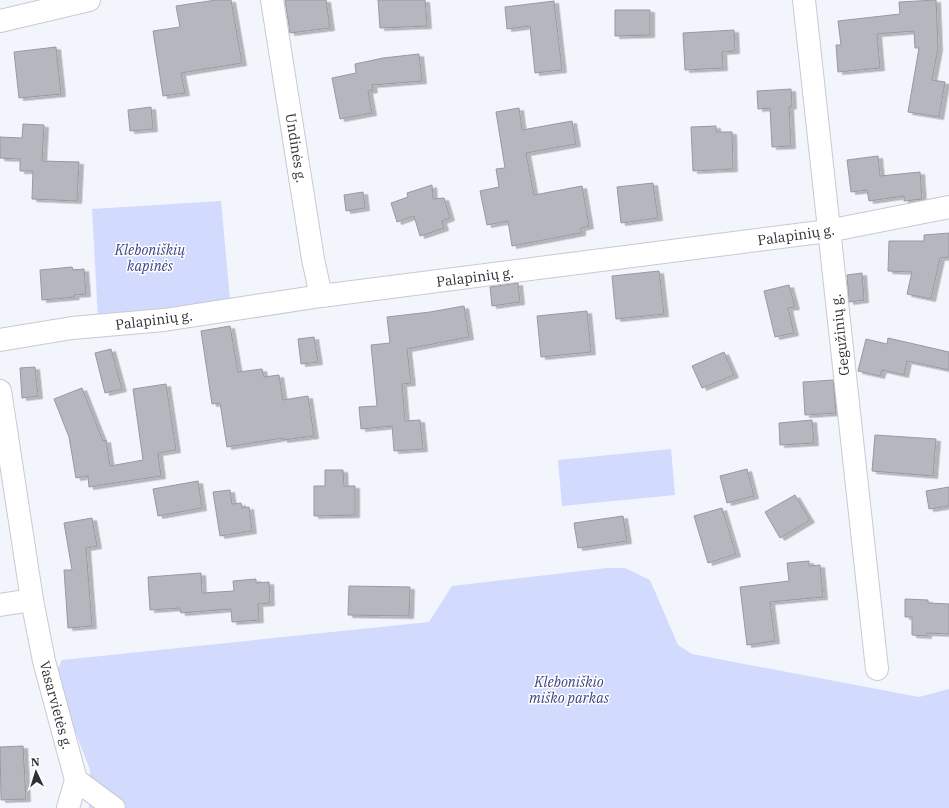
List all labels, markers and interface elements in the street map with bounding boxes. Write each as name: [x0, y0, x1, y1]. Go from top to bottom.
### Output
street label: Undinės g.: [282, 112, 310, 184]
street label: Palapinių g.: [756, 221, 836, 249]
park label: Kleboniškių kapinės: [114, 241, 185, 275]
street label: Palapinių g.: [435, 263, 515, 291]
street label: Gegužinių g.: [827, 293, 853, 377]
street label: Palapinių g.: [114, 306, 194, 334]
street label: Vasarvietės g.: [36, 659, 76, 751]
park label: Kleboniškio miško parkas: [529, 673, 610, 707]
north arrow: [16, 752, 56, 792]
text: N: [30, 755, 40, 769]

